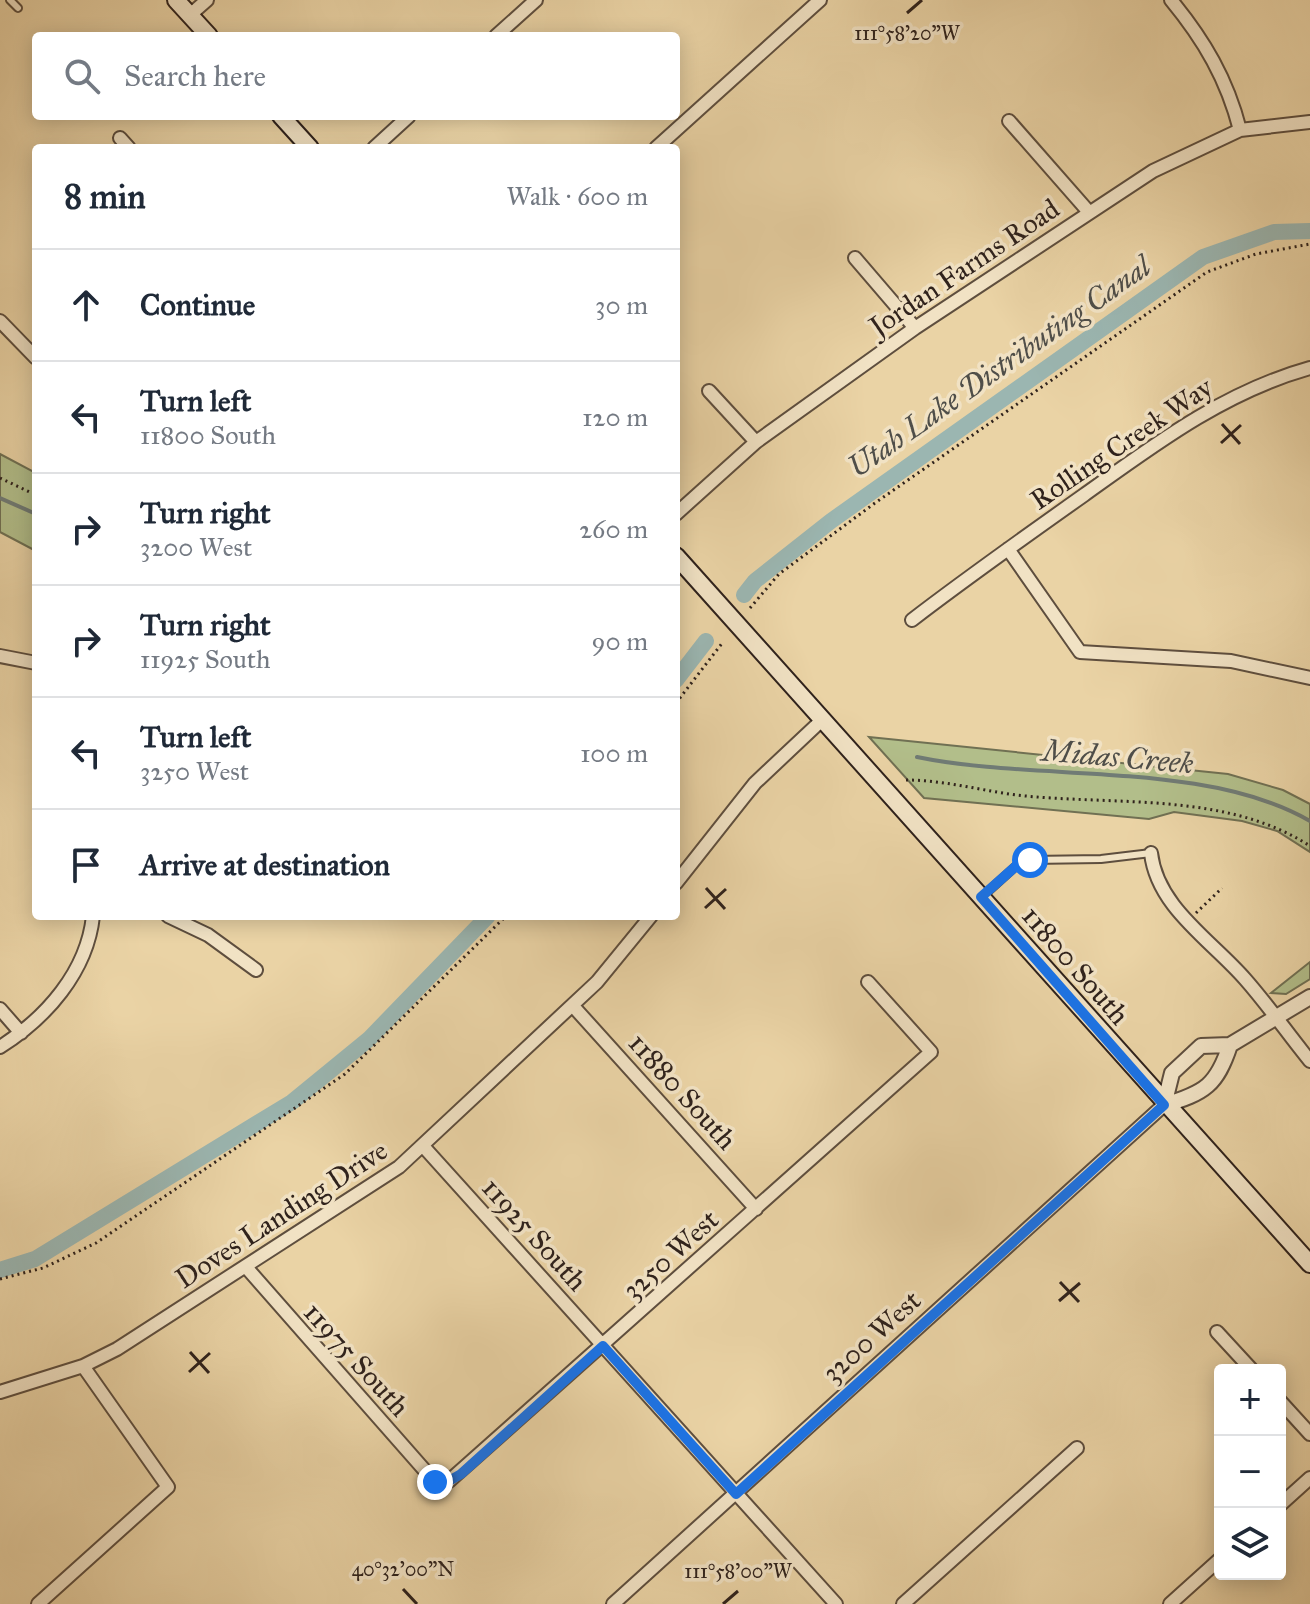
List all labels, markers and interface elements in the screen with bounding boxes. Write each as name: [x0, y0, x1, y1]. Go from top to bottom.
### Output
text: 111°58'20"W: [854, 21, 961, 45]
search box: [32, 32, 680, 120]
icon: search: [60, 54, 104, 98]
text: Search here: [124, 58, 266, 94]
text: 8 min: [64, 176, 146, 217]
text: Walk · 600 m: [507, 180, 648, 212]
street label: Jordan Farms Road: [860, 191, 1066, 346]
water label: Utah Lake Distributing Canal: [841, 247, 1160, 485]
icon: ahead: [64, 283, 108, 327]
text: Continue: [140, 287, 255, 323]
text: 30 m: [595, 289, 648, 321]
street label: Rolling Creek Way: [1024, 369, 1220, 517]
text: Turn left: [140, 383, 251, 419]
icon: left: [64, 395, 108, 439]
text: 120 m: [582, 401, 648, 433]
text: 11800 South: [140, 419, 276, 451]
text: Turn right: [140, 495, 271, 531]
icon: right: [64, 507, 108, 551]
text: 260 m: [579, 513, 648, 545]
text: 3200 West: [140, 531, 252, 563]
text: Turn right: [140, 607, 271, 643]
icon: right: [64, 619, 108, 663]
text: 90 m: [591, 625, 648, 657]
text: 11925 South: [140, 643, 270, 675]
text: Turn left: [140, 719, 251, 755]
icon: left: [64, 731, 108, 775]
water label: Midas Creek: [1038, 732, 1195, 782]
text: 100 m: [580, 737, 648, 769]
text: 3250 West: [140, 755, 249, 787]
route start: [1012, 842, 1048, 878]
icon: arrive: [64, 843, 108, 887]
text: Arrive at destination: [140, 847, 390, 883]
street label: 11800 South: [1014, 899, 1137, 1032]
street label: 11880 South: [621, 1026, 744, 1157]
street label: Doves Landing Drive: [169, 1133, 394, 1296]
street label: 11925 South: [475, 1170, 595, 1299]
street label: 3250 West: [615, 1202, 726, 1307]
street label: 3200 West: [815, 1283, 928, 1390]
street label: 11975 South: [296, 1295, 417, 1424]
map controls: [1214, 1364, 1286, 1580]
button: +: [1214, 1364, 1286, 1436]
button: −: [1214, 1436, 1286, 1508]
route end: [417, 1464, 453, 1500]
button: layers: [1214, 1508, 1286, 1580]
text: 40°32'00"N: [352, 1557, 454, 1581]
text: 111°58'00"W: [684, 1559, 793, 1583]

